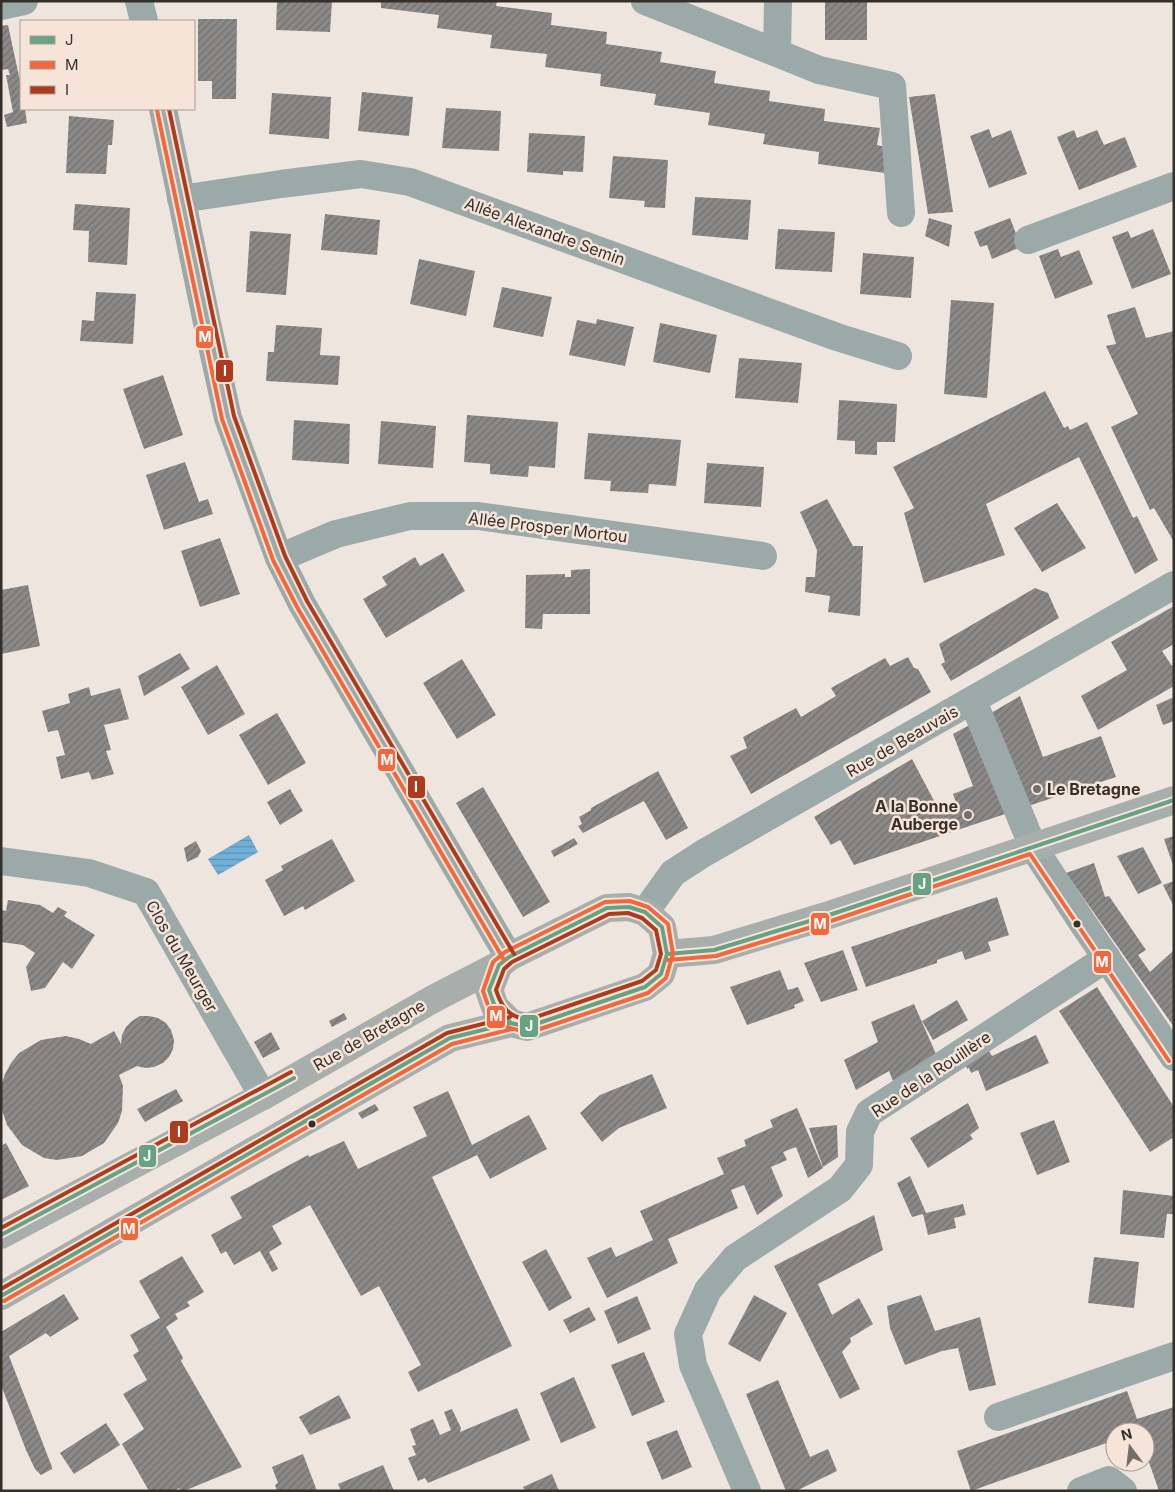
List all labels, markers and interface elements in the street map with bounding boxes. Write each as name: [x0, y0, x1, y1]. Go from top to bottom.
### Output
legend: [20, 20, 195, 110]
text: J: [65, 30, 74, 49]
text: M: [65, 55, 79, 74]
text: I: [65, 80, 69, 99]
street label: Allée Alexandre Semin: [462, 193, 628, 269]
line badge: M: [195, 325, 214, 349]
text: M: [198, 328, 212, 345]
line badge: I: [215, 359, 234, 383]
text: I: [223, 362, 227, 379]
street label: Allée Prosper Mortou: [467, 507, 629, 547]
street label: Rue de Beauvais: [843, 701, 961, 781]
line badge: M: [377, 748, 396, 772]
text: M: [380, 751, 394, 768]
line badge: I: [407, 775, 426, 799]
text: I: [414, 778, 418, 795]
place label: Le Bretagne: [1047, 779, 1140, 799]
marker: Le Bretagne: [1031, 783, 1043, 795]
place label: A la Bonne Auberge: [875, 796, 958, 834]
marker: A la Bonne Auberge: [962, 809, 974, 821]
line badge: J: [912, 872, 932, 896]
text: J: [918, 875, 926, 892]
street label: Clos du Meurger: [142, 896, 222, 1016]
line badge: M: [810, 912, 830, 936]
text: M: [813, 915, 827, 932]
unlabelled marker: [1072, 919, 1082, 929]
line badge: M: [1093, 950, 1112, 974]
text: M: [1095, 953, 1109, 970]
street label: Rue de Bretagne: [310, 995, 428, 1075]
line badge: M: [486, 1005, 506, 1029]
text: M: [489, 1007, 503, 1024]
line badge: J: [519, 1014, 539, 1038]
text: J: [525, 1017, 533, 1034]
street label: Rue de la Rouillère: [867, 1027, 995, 1121]
unlabelled marker: [307, 1119, 317, 1129]
line badge: I: [169, 1120, 189, 1144]
text: I: [177, 1123, 181, 1140]
line badge: J: [138, 1144, 157, 1168]
text: J: [143, 1147, 151, 1164]
line badge: M: [120, 1217, 139, 1241]
text: M: [122, 1220, 136, 1237]
north arrow: [1105, 1422, 1155, 1472]
text: N: [1119, 1424, 1134, 1444]

